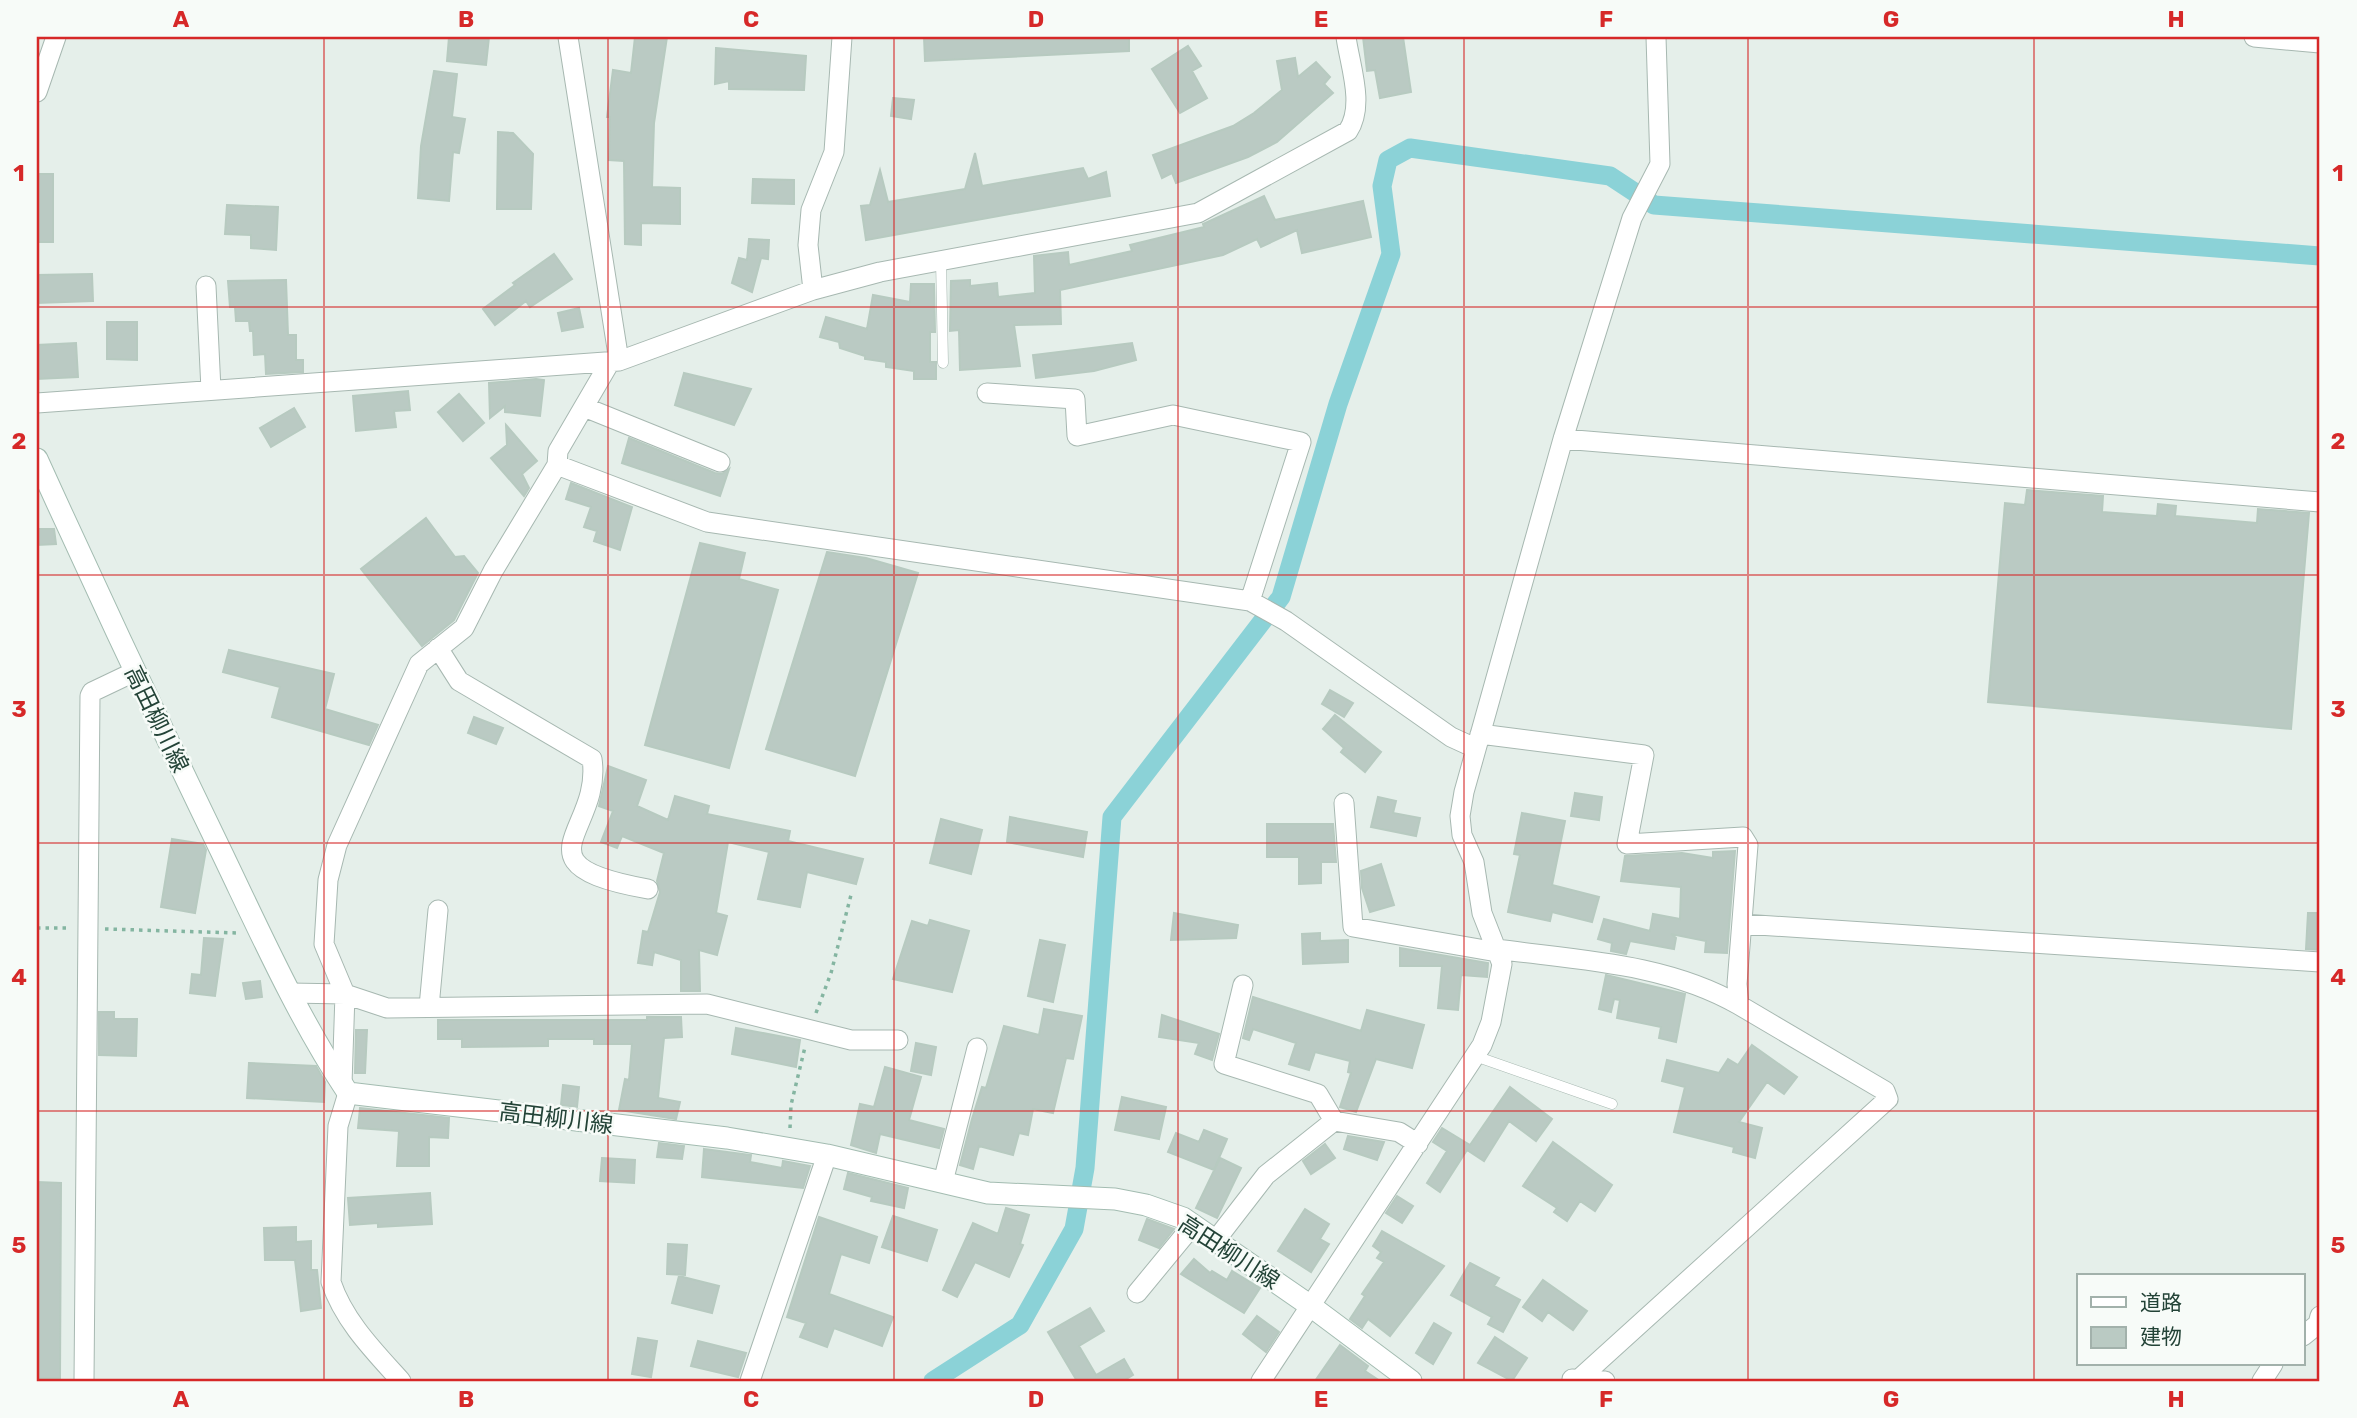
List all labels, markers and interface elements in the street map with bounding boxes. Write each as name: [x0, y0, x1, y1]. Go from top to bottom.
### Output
text: A: [173, 5, 190, 33]
text: B: [458, 5, 474, 33]
text: C: [743, 5, 759, 33]
text: D: [1028, 5, 1044, 33]
text: E: [1314, 5, 1328, 33]
text: F: [1599, 5, 1613, 33]
text: G: [1883, 5, 1899, 33]
text: H: [2167, 5, 2185, 33]
text: 1: [13, 159, 25, 187]
text: 1: [2332, 159, 2344, 187]
text: 2: [12, 427, 26, 455]
text: 2: [2331, 427, 2345, 455]
street label: 高田柳川線: [119, 661, 195, 777]
text: 3: [11, 695, 27, 723]
text: 3: [2330, 695, 2346, 723]
text: 4: [11, 963, 27, 991]
text: 4: [2330, 963, 2346, 991]
street label: 高田柳川線: [497, 1097, 615, 1139]
street label: 高田柳川線: [1173, 1209, 1285, 1295]
text: 5: [12, 1231, 27, 1259]
text: 5: [2331, 1231, 2346, 1259]
legend: [2077, 1274, 2304, 1366]
text: 道路: [2140, 1290, 2182, 1315]
text: 建物: [2140, 1324, 2182, 1349]
text: A: [173, 1385, 190, 1413]
text: B: [458, 1385, 474, 1413]
text: C: [743, 1385, 759, 1413]
text: D: [1028, 1385, 1044, 1413]
text: E: [1314, 1385, 1328, 1413]
text: F: [1599, 1385, 1613, 1413]
text: G: [1883, 1385, 1899, 1413]
text: H: [2167, 1385, 2185, 1413]

